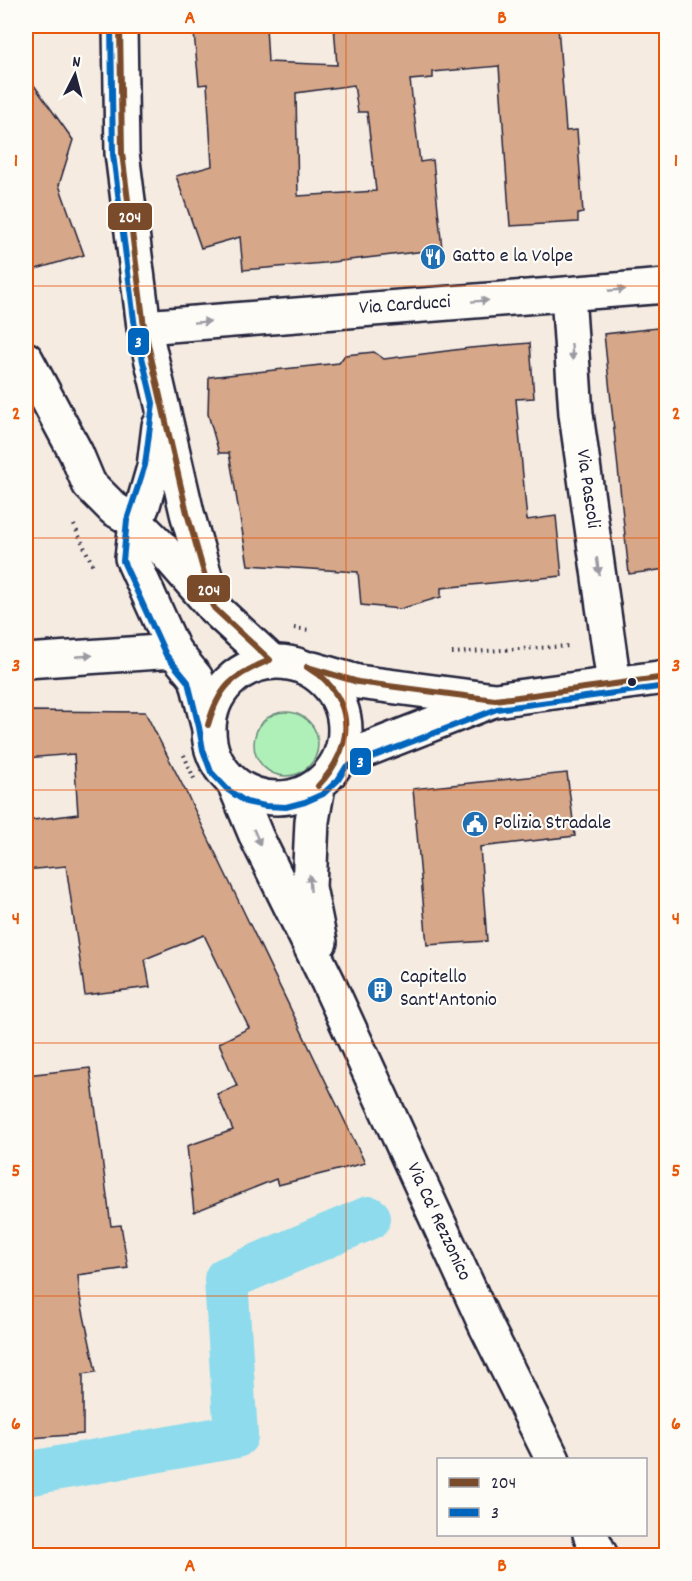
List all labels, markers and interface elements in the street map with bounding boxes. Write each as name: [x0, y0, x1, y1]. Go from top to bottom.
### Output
text: A: [185, 5, 196, 33]
text: B: [497, 5, 507, 33]
north arrow: [45, 45, 105, 105]
text: N: [71, 51, 82, 74]
text: 1: [14, 148, 18, 176]
text: 1: [674, 148, 678, 176]
line badge: 204: [107, 202, 153, 231]
text: 204: [119, 207, 141, 230]
restaurant icon: Gatto e la Volpe: [418, 242, 448, 272]
place label: Gatto e la Volpe: [452, 243, 573, 271]
one-way arrow: [608, 285, 627, 295]
street label: Via Carducci: [358, 289, 452, 323]
one-way arrow: [471, 296, 490, 305]
one-way arrow: [193, 318, 212, 327]
line badge: 3: [127, 327, 150, 356]
text: 3: [134, 332, 142, 355]
one-way arrow: [567, 343, 576, 362]
text: 2: [12, 401, 20, 429]
text: 2: [672, 401, 680, 429]
street label: Via Pascoli: [568, 448, 606, 531]
one-way arrow: [593, 557, 602, 576]
line badge: 204: [186, 574, 231, 603]
text: 204: [198, 580, 220, 603]
one-way arrow: [74, 651, 93, 661]
text: 3: [12, 653, 20, 681]
text: 3: [672, 653, 680, 681]
unlabelled marker: [626, 676, 638, 688]
line badge: 3: [349, 747, 372, 776]
text: 3: [356, 752, 364, 775]
public building icon: Polizia Stradale: [460, 809, 490, 839]
place label: Polizia Stradale: [494, 810, 611, 838]
one-way arrow: [252, 828, 262, 846]
one-way arrow: [305, 873, 314, 892]
text: 4: [12, 906, 20, 934]
text: 4: [672, 906, 680, 934]
place label: Capitello Sant'Antonio: [400, 964, 497, 1015]
building icon: Capitello Sant'Antonio: [365, 975, 395, 1005]
text: 5: [11, 1158, 21, 1186]
street label: Via Ca' Rezzonico: [398, 1158, 478, 1286]
text: 5: [671, 1158, 681, 1186]
text: 6: [11, 1411, 21, 1439]
text: 6: [671, 1411, 681, 1439]
legend: [437, 1458, 647, 1536]
text: 204: [491, 1472, 516, 1497]
text: 3: [491, 1502, 499, 1527]
text: A: [185, 1553, 196, 1581]
text: B: [497, 1553, 507, 1581]

